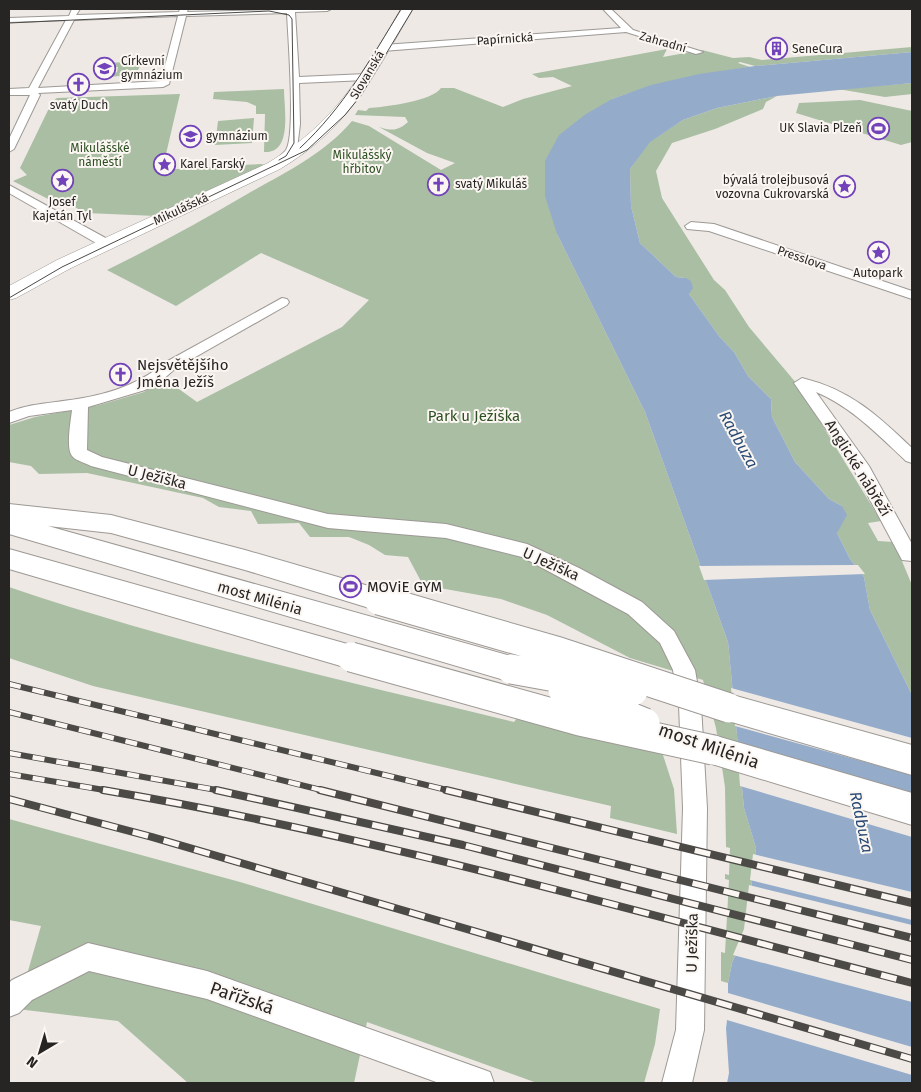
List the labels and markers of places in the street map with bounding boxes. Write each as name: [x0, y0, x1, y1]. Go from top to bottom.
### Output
building icon: SeneCura: [764, 37, 788, 61]
place label: SeneCura: [792, 42, 843, 56]
place label: Církevní gymnázium: [121, 54, 183, 82]
school or university icon: Církevní gymnázium: [93, 56, 117, 80]
church icon: svatý Duch: [67, 72, 91, 96]
place label: svatý Duch: [50, 98, 108, 112]
sports icon: UK Slavia Plzeň: [866, 116, 890, 140]
place label: UK Slavia Plzeň: [779, 121, 862, 135]
school or university icon: gymnázium: [178, 124, 202, 148]
place label: gymnázium: [206, 129, 268, 143]
place icon: Karel Farský: [152, 152, 176, 176]
place label: Karel Farský: [180, 157, 245, 171]
place icon: Josef Kajetán Tyl: [50, 169, 74, 193]
church icon: svatý Mikuláš: [427, 172, 451, 196]
place label: bývalá trolejbusová vozovna Cukrovarská: [716, 173, 829, 201]
place icon: bývalá trolejbusová vozovna Cukrovarská: [833, 175, 857, 199]
place label: svatý Mikuláš: [455, 177, 528, 191]
place label: Josef Kajetán Tyl: [32, 195, 92, 223]
place icon: Autopark: [866, 240, 890, 264]
place label: Autopark: [853, 266, 904, 280]
place label: Nejsvětějšího Jména Ježíš: [137, 356, 228, 391]
church icon: Nejsvětějšího Jména Ježíš: [109, 362, 133, 386]
sports icon: MOViE GYM: [339, 575, 363, 599]
place label: MOViE GYM: [367, 578, 442, 596]

